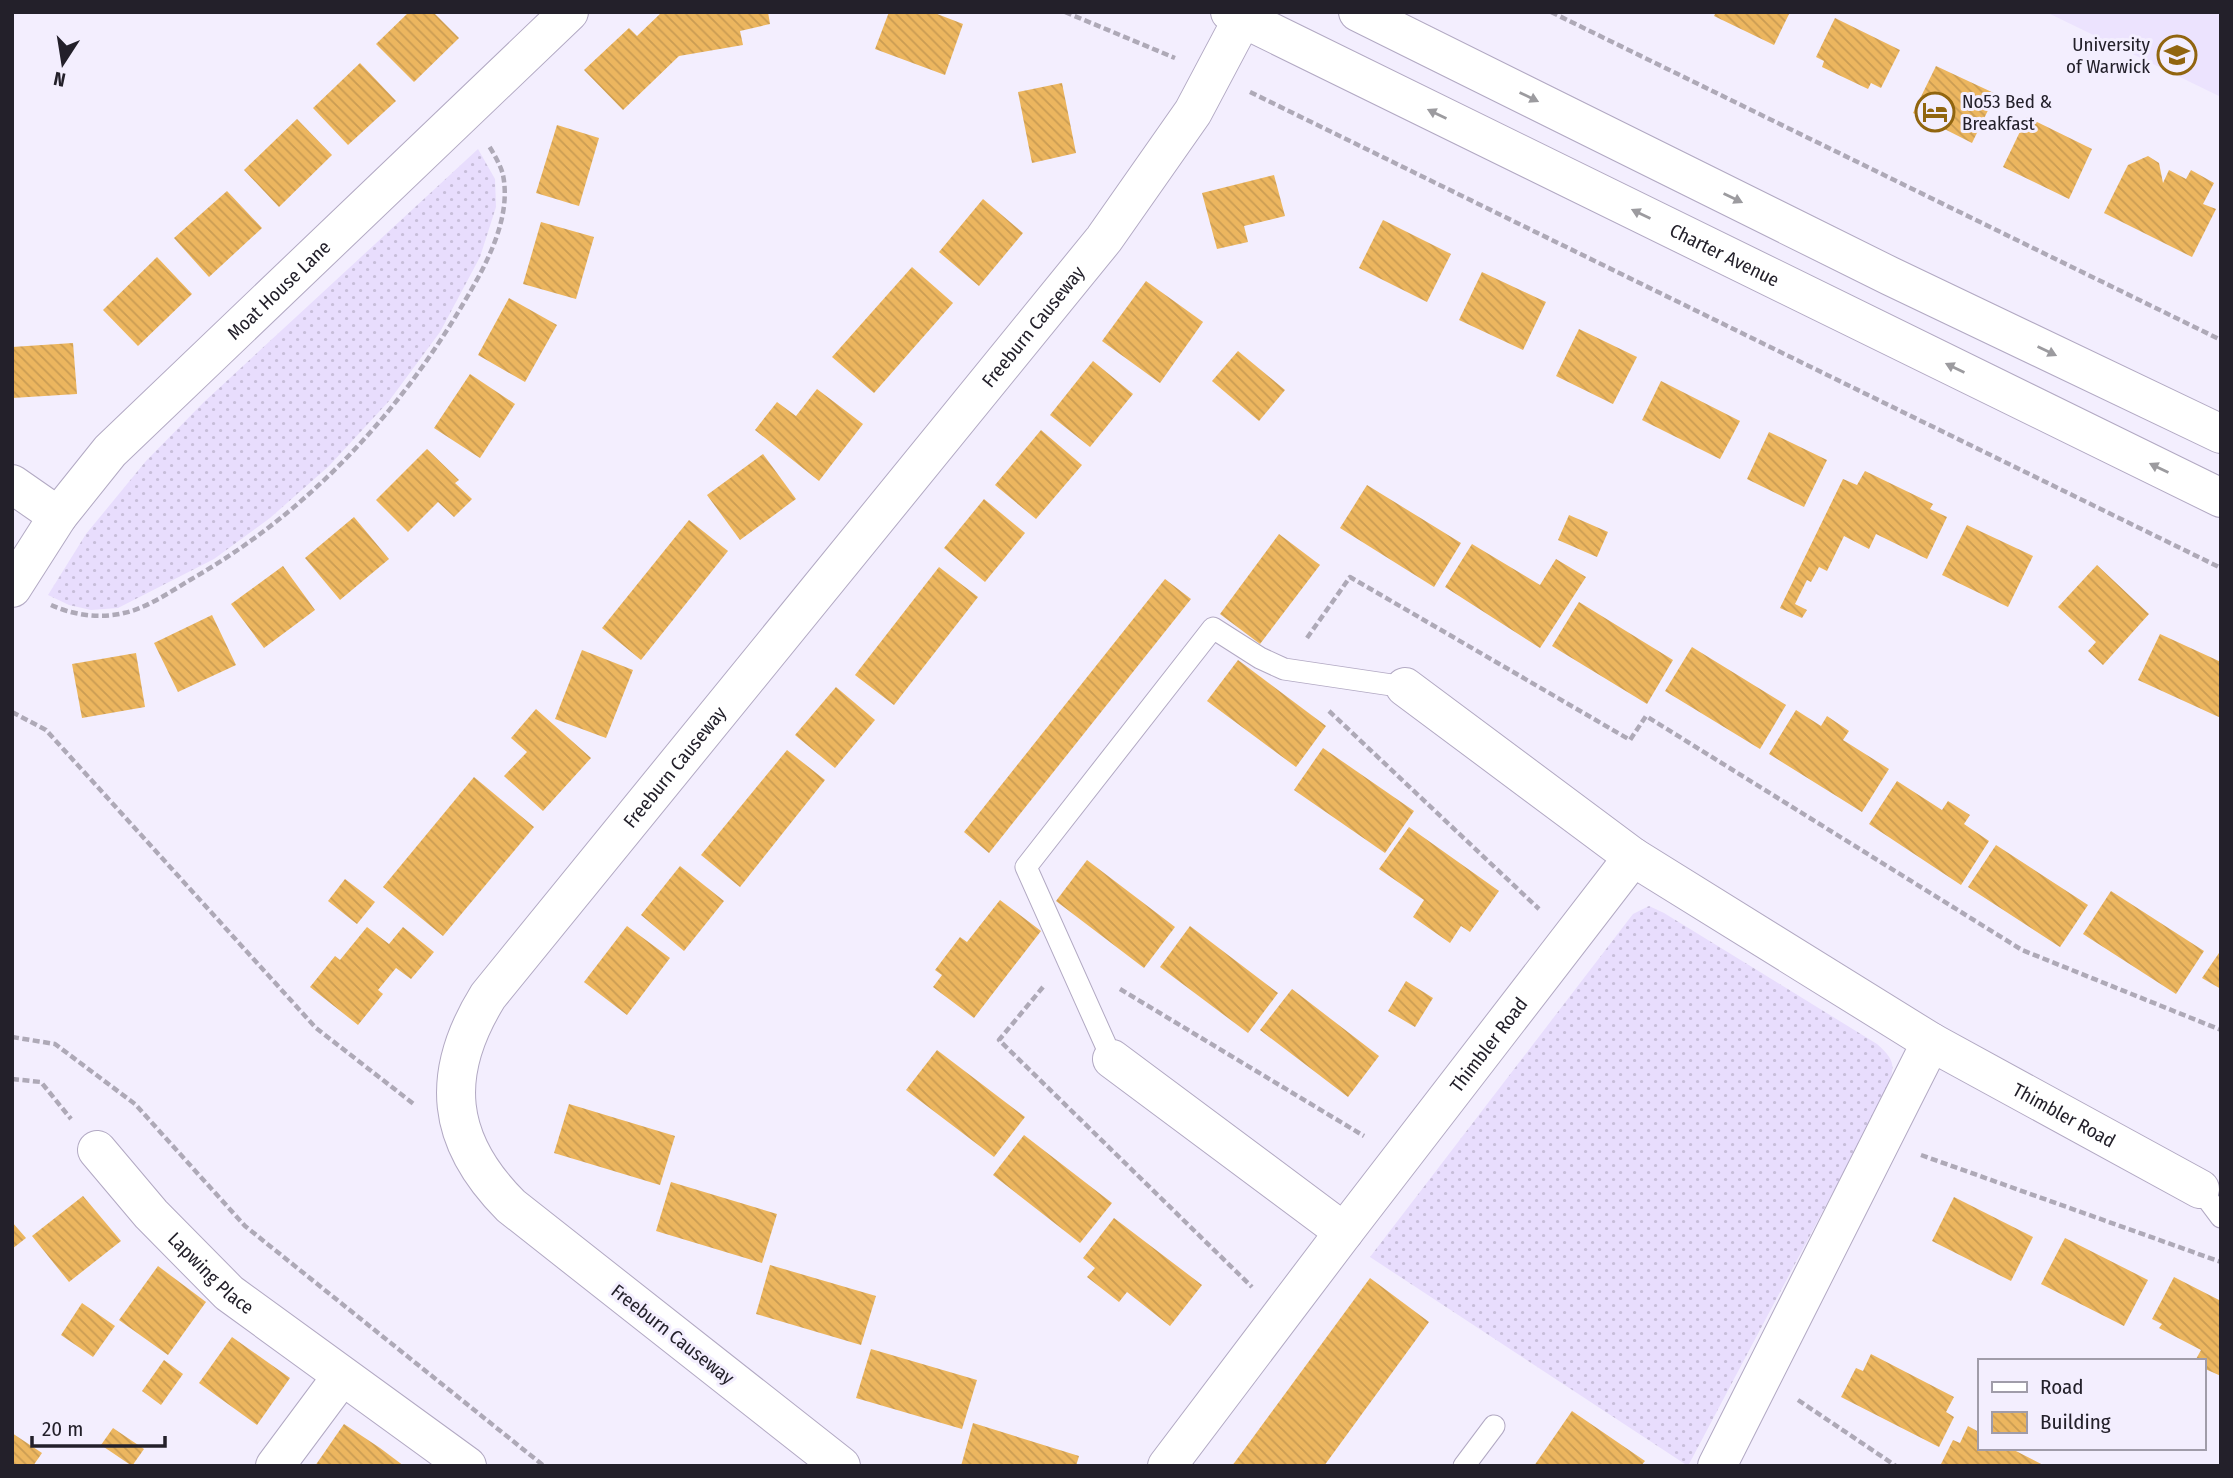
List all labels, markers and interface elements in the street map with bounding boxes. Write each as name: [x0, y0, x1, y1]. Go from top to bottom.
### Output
north arrow: [28, 28, 98, 98]
place label: University of Warwick: [2066, 33, 2151, 78]
school or university icon: University of Warwick: [2156, 34, 2198, 76]
text: N: [52, 67, 68, 92]
place label: No53 Bed & Breakfast: [1962, 90, 2052, 135]
one-way arrow: [1519, 91, 1539, 102]
hotel icon: No53 Bed & Breakfast: [1914, 91, 1956, 133]
one-way arrow: [1426, 108, 1446, 120]
one-way arrow: [1723, 192, 1743, 203]
one-way arrow: [1631, 208, 1651, 220]
street label: Charter Avenue: [1666, 219, 1783, 292]
street label: Moat House Lane: [223, 236, 335, 345]
street label: Freeburn Causeway: [977, 261, 1090, 392]
one-way arrow: [2037, 345, 2057, 357]
one-way arrow: [1945, 362, 1965, 373]
one-way arrow: [2149, 462, 2169, 473]
street label: Freeburn Causeway: [619, 701, 731, 833]
street label: Thimbler Road: [1445, 993, 1532, 1097]
street label: Thimbler Road: [2009, 1078, 2119, 1153]
street label: Lapwing Place: [163, 1227, 258, 1319]
street label: Freeburn Causeway: [607, 1279, 739, 1390]
legend: [1978, 1359, 2205, 1450]
text: Road: [2040, 1374, 2084, 1400]
scale bar: [32, 1404, 164, 1448]
text: Building: [2040, 1409, 2111, 1435]
text: 20 m: [42, 1416, 83, 1442]

